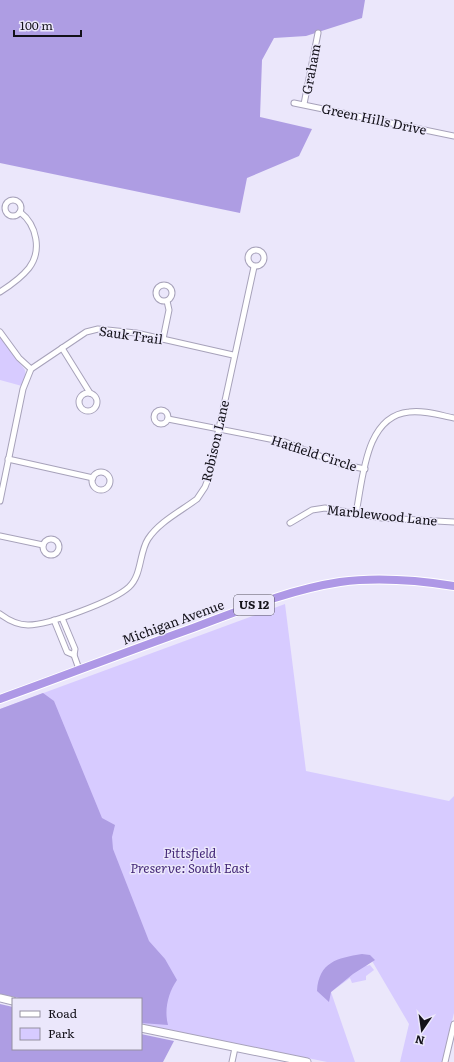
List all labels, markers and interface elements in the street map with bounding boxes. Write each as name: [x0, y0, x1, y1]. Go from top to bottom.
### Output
scale bar: [14, 12, 81, 38]
text: 100 m: [20, 16, 53, 34]
street label: Graham: [296, 42, 325, 96]
street label: Green Hills Drive: [320, 98, 429, 139]
street label: Sauk Trail: [98, 321, 165, 348]
street label: Robison Lane: [196, 398, 233, 484]
street label: Hatfield Circle: [269, 430, 360, 475]
street label: Marblewood Lane: [326, 499, 439, 530]
street label: Michigan Avenue: [119, 594, 227, 649]
road number: US 12: [234, 595, 274, 615]
park label: Pittsfield Preserve: South East: [130, 843, 250, 877]
legend: [12, 998, 142, 1050]
text: Road: [48, 1004, 78, 1022]
north arrow: [402, 1010, 442, 1050]
text: Park: [48, 1024, 75, 1042]
text: N: [413, 1032, 426, 1050]

